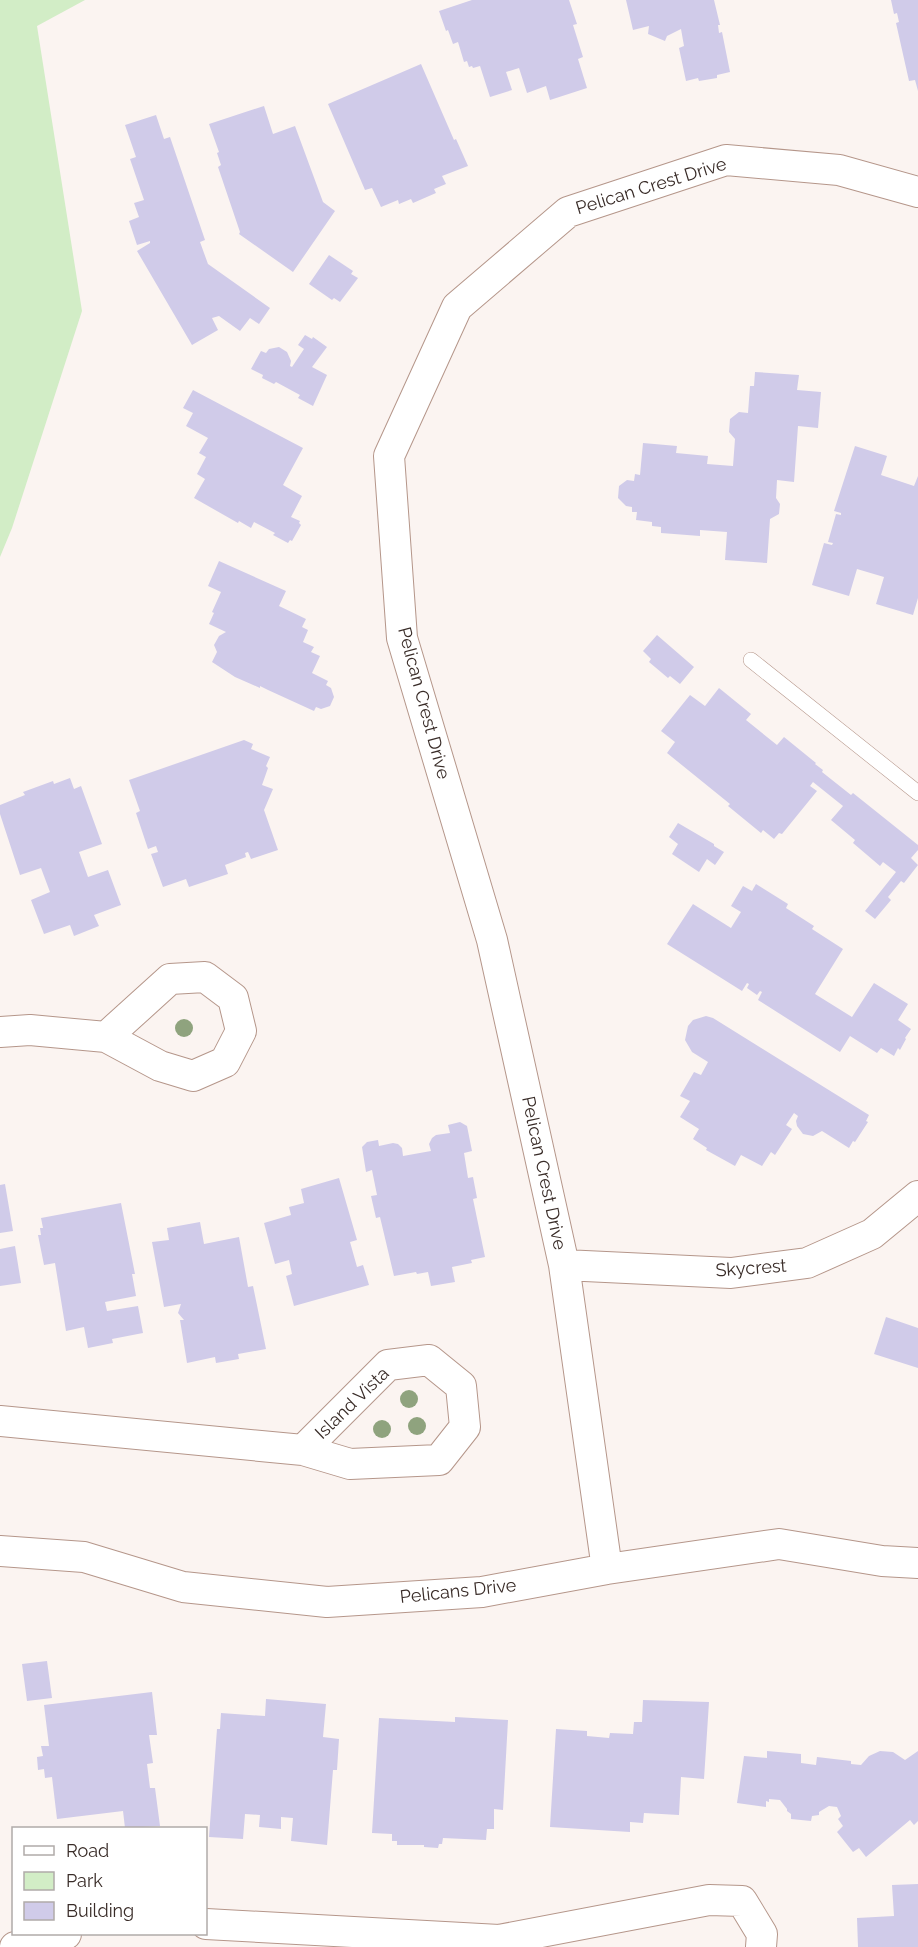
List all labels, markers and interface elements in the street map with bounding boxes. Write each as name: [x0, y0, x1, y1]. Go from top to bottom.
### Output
street label: Pelican Crest Drive: [573, 152, 729, 218]
street label: Pelican Crest Drive: [394, 625, 455, 782]
street label: Pelican Crest Drive: [518, 1094, 571, 1252]
street label: Skycrest: [715, 1255, 787, 1280]
street label: Island Vista: [311, 1362, 393, 1443]
street label: Pelicans Drive: [399, 1574, 518, 1607]
legend: [12, 1827, 207, 1935]
text: Road: [66, 1840, 109, 1861]
text: Park: [66, 1870, 103, 1891]
text: Building: [66, 1900, 134, 1921]

